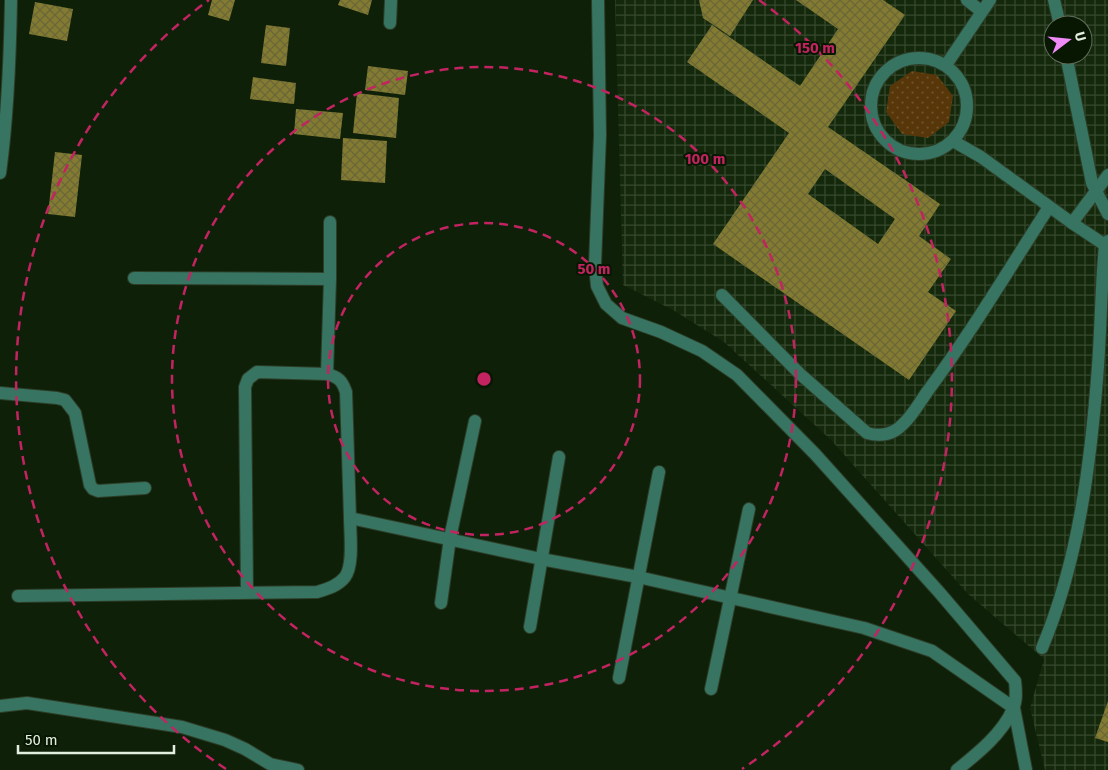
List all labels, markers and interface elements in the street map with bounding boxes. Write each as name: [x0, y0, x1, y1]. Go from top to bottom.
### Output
north arrow: [1043, 15, 1093, 65]
text: U: [1071, 30, 1089, 43]
text: 150 m: [795, 39, 835, 57]
text: 100 m: [685, 150, 725, 168]
text: 50 m: [577, 260, 611, 278]
centre of rings: [475, 370, 493, 388]
scale bar: [18, 722, 174, 754]
text: 50 m: [25, 731, 58, 749]

